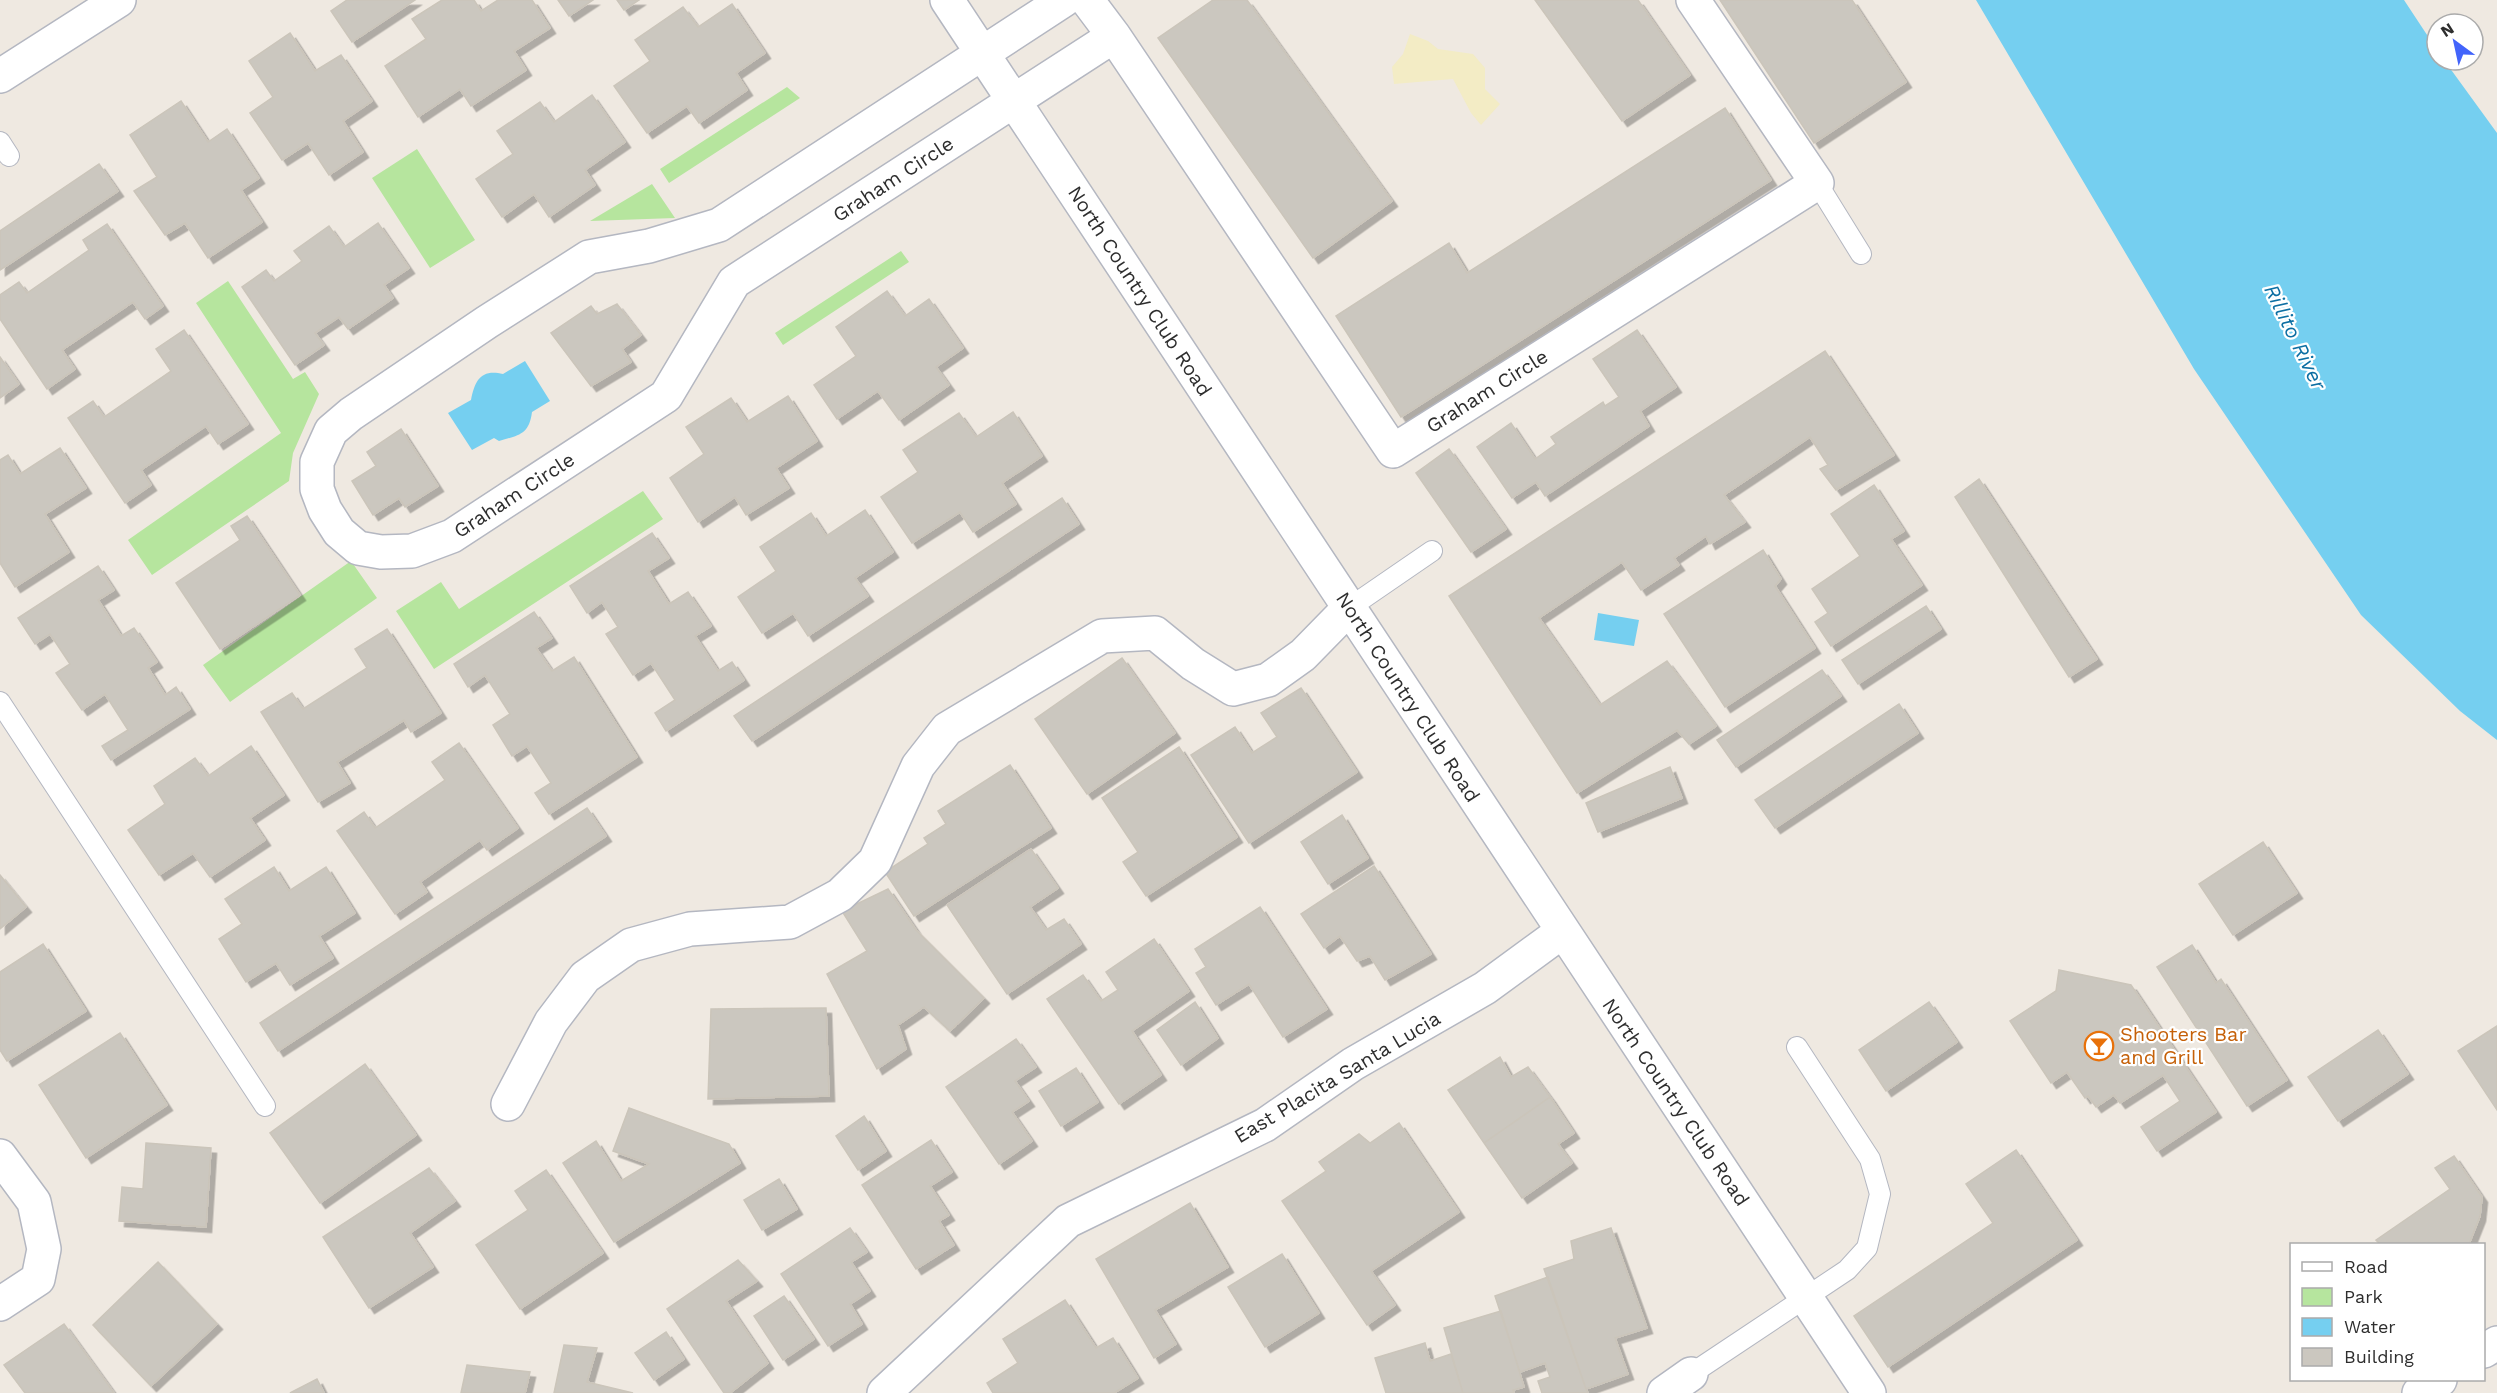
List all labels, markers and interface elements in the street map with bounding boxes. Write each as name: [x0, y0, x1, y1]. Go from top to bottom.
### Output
north arrow: [2425, 12, 2485, 72]
text: N: [2437, 19, 2457, 41]
street label: Graham Circle: [828, 131, 958, 227]
street label: North Country Club Road: [1063, 182, 1217, 400]
water label: Rillito River: [2259, 280, 2332, 394]
street label: Graham Circle: [1422, 344, 1552, 438]
street label: Graham Circle: [449, 447, 579, 543]
street label: North Country Club Road: [1331, 588, 1485, 806]
street label: North Country Club Road: [1597, 994, 1755, 1210]
street label: East Placita Santa Lucia: [1230, 1006, 1444, 1148]
place label: Shooters Bar and Grill: [2120, 1022, 2247, 1069]
bar icon: Shooters Bar and Grill: [2083, 1030, 2115, 1062]
legend: [2290, 1243, 2485, 1381]
text: Road: [2344, 1256, 2388, 1277]
text: Park: [2344, 1286, 2383, 1307]
text: Water: [2344, 1316, 2396, 1337]
text: Building: [2344, 1346, 2414, 1367]

